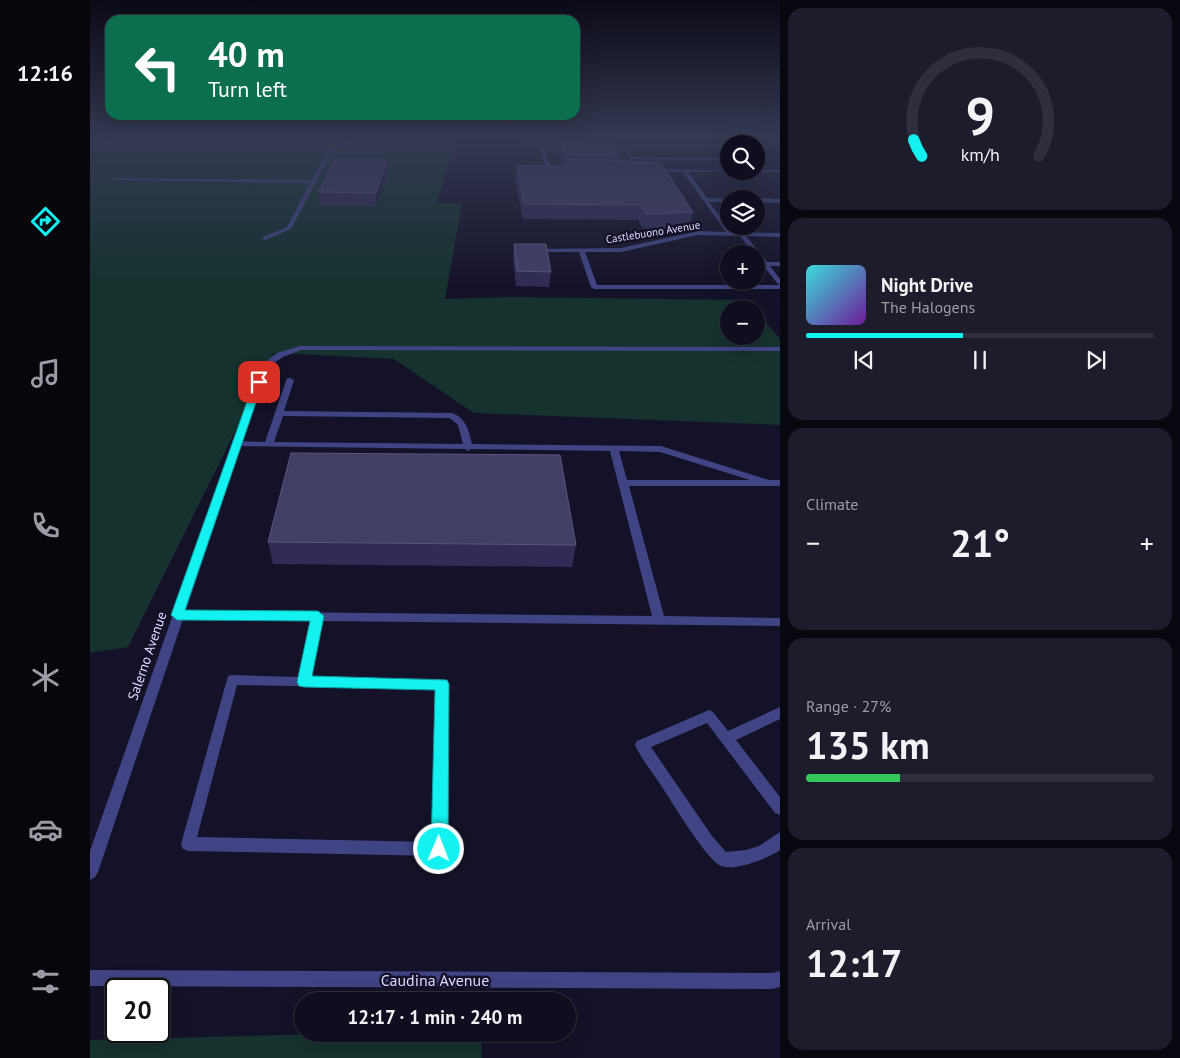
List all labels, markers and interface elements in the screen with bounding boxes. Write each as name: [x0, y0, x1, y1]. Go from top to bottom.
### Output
text: 40 m: [208, 31, 285, 77]
icon: left: [125, 35, 190, 100]
text: 12:16: [17, 59, 73, 87]
text: Turn left: [208, 75, 287, 103]
text: 9: [965, 82, 995, 149]
map controls: [720, 135, 765, 345]
button: search: [720, 135, 765, 180]
text: km/h: [960, 143, 1000, 166]
button: layers: [720, 190, 765, 235]
icon: directions: [28, 204, 63, 239]
street label: Castlebuono Avenue: [605, 218, 702, 246]
button: +: [720, 245, 765, 290]
text: Night Drive: [881, 273, 973, 297]
text: The Halogens: [881, 297, 975, 317]
button: −: [720, 300, 765, 345]
icon: previous: [850, 346, 878, 374]
icon: pause: [966, 346, 994, 374]
icon: next: [1082, 346, 1110, 374]
icon: music: [28, 356, 63, 391]
pin: [238, 361, 280, 403]
icon: arrive: [245, 368, 273, 396]
text: Climate: [806, 494, 858, 514]
icon: phone: [28, 508, 63, 543]
text: 21°: [950, 518, 1010, 567]
text: −: [806, 524, 820, 561]
text: +: [1140, 524, 1154, 561]
street label: Salerno Avenue: [123, 609, 171, 703]
icon: climate: [28, 660, 63, 695]
text: Range · 27%: [806, 696, 891, 716]
text: 135 km: [806, 720, 930, 769]
icon: car: [28, 812, 63, 847]
position arrow: [412, 822, 464, 874]
text: Arrival: [806, 914, 851, 934]
text: 12:17: [806, 938, 902, 987]
icon: filters: [28, 964, 63, 999]
street label: Caudina Avenue: [381, 970, 489, 990]
speed limit sign: 20: [105, 978, 170, 1043]
text: 12:17 · 1 min · 240 m: [348, 1005, 522, 1029]

